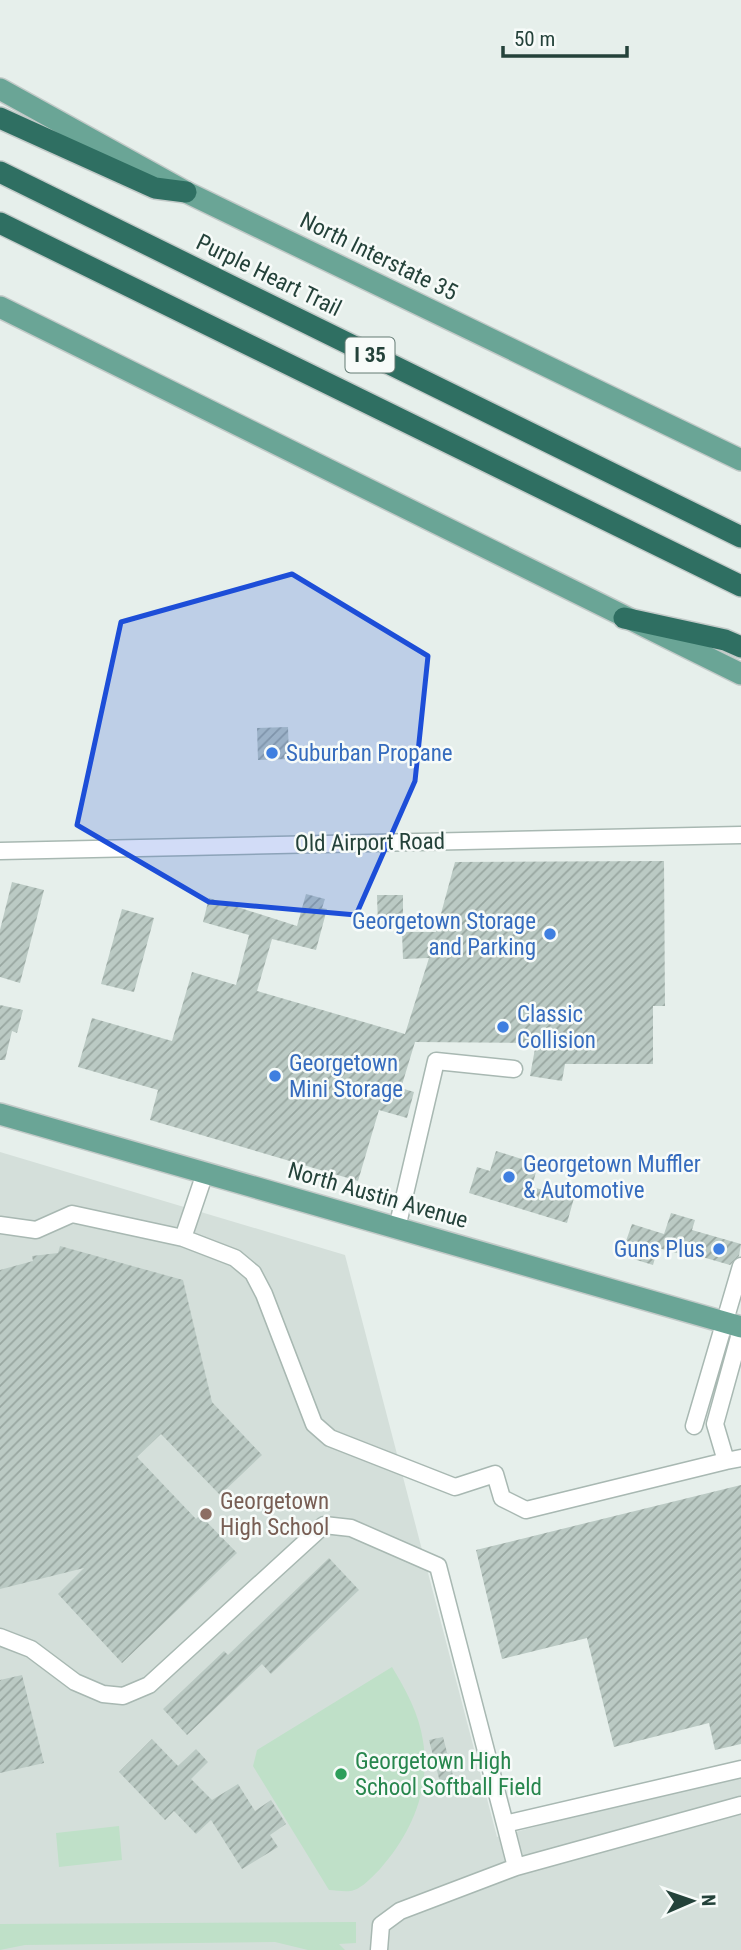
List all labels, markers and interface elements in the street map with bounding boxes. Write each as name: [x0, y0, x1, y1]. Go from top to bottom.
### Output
scale bar: [503, 14, 627, 58]
text: 50 m: [514, 27, 555, 51]
street label: North Interstate 35: [296, 207, 462, 306]
street label: Purple Heart Trail: [192, 229, 346, 322]
road number: I 35: [346, 338, 394, 372]
place label: Suburban Propane: [286, 740, 453, 767]
marker: Suburban Propane: [264, 745, 280, 761]
street label: Old Airport Road: [295, 828, 445, 857]
place label: Georgetown Storage and Parking: [352, 908, 536, 961]
marker: Georgetown Storage and Parking: [542, 926, 558, 942]
place label: Classic Collision: [517, 1001, 596, 1054]
marker: Classic Collision: [495, 1019, 511, 1035]
place label: Georgetown Mini Storage: [289, 1050, 403, 1103]
marker: Georgetown Mini Storage: [267, 1068, 283, 1084]
place label: Georgetown Muffler & Automotive: [523, 1151, 701, 1204]
street label: North Austin Avenue: [285, 1157, 471, 1234]
marker: Georgetown Muffler & Automotive: [501, 1169, 517, 1185]
place label: Guns Plus: [614, 1236, 705, 1263]
marker: Guns Plus: [711, 1241, 727, 1257]
place label: Georgetown High School: [220, 1488, 329, 1541]
marker: Georgetown High School: [198, 1506, 214, 1522]
place label: Georgetown High School Softball Field: [355, 1748, 542, 1801]
marker: Georgetown High School Softball Field: [333, 1766, 349, 1782]
north arrow: [657, 1866, 727, 1936]
text: N: [697, 1894, 720, 1907]

